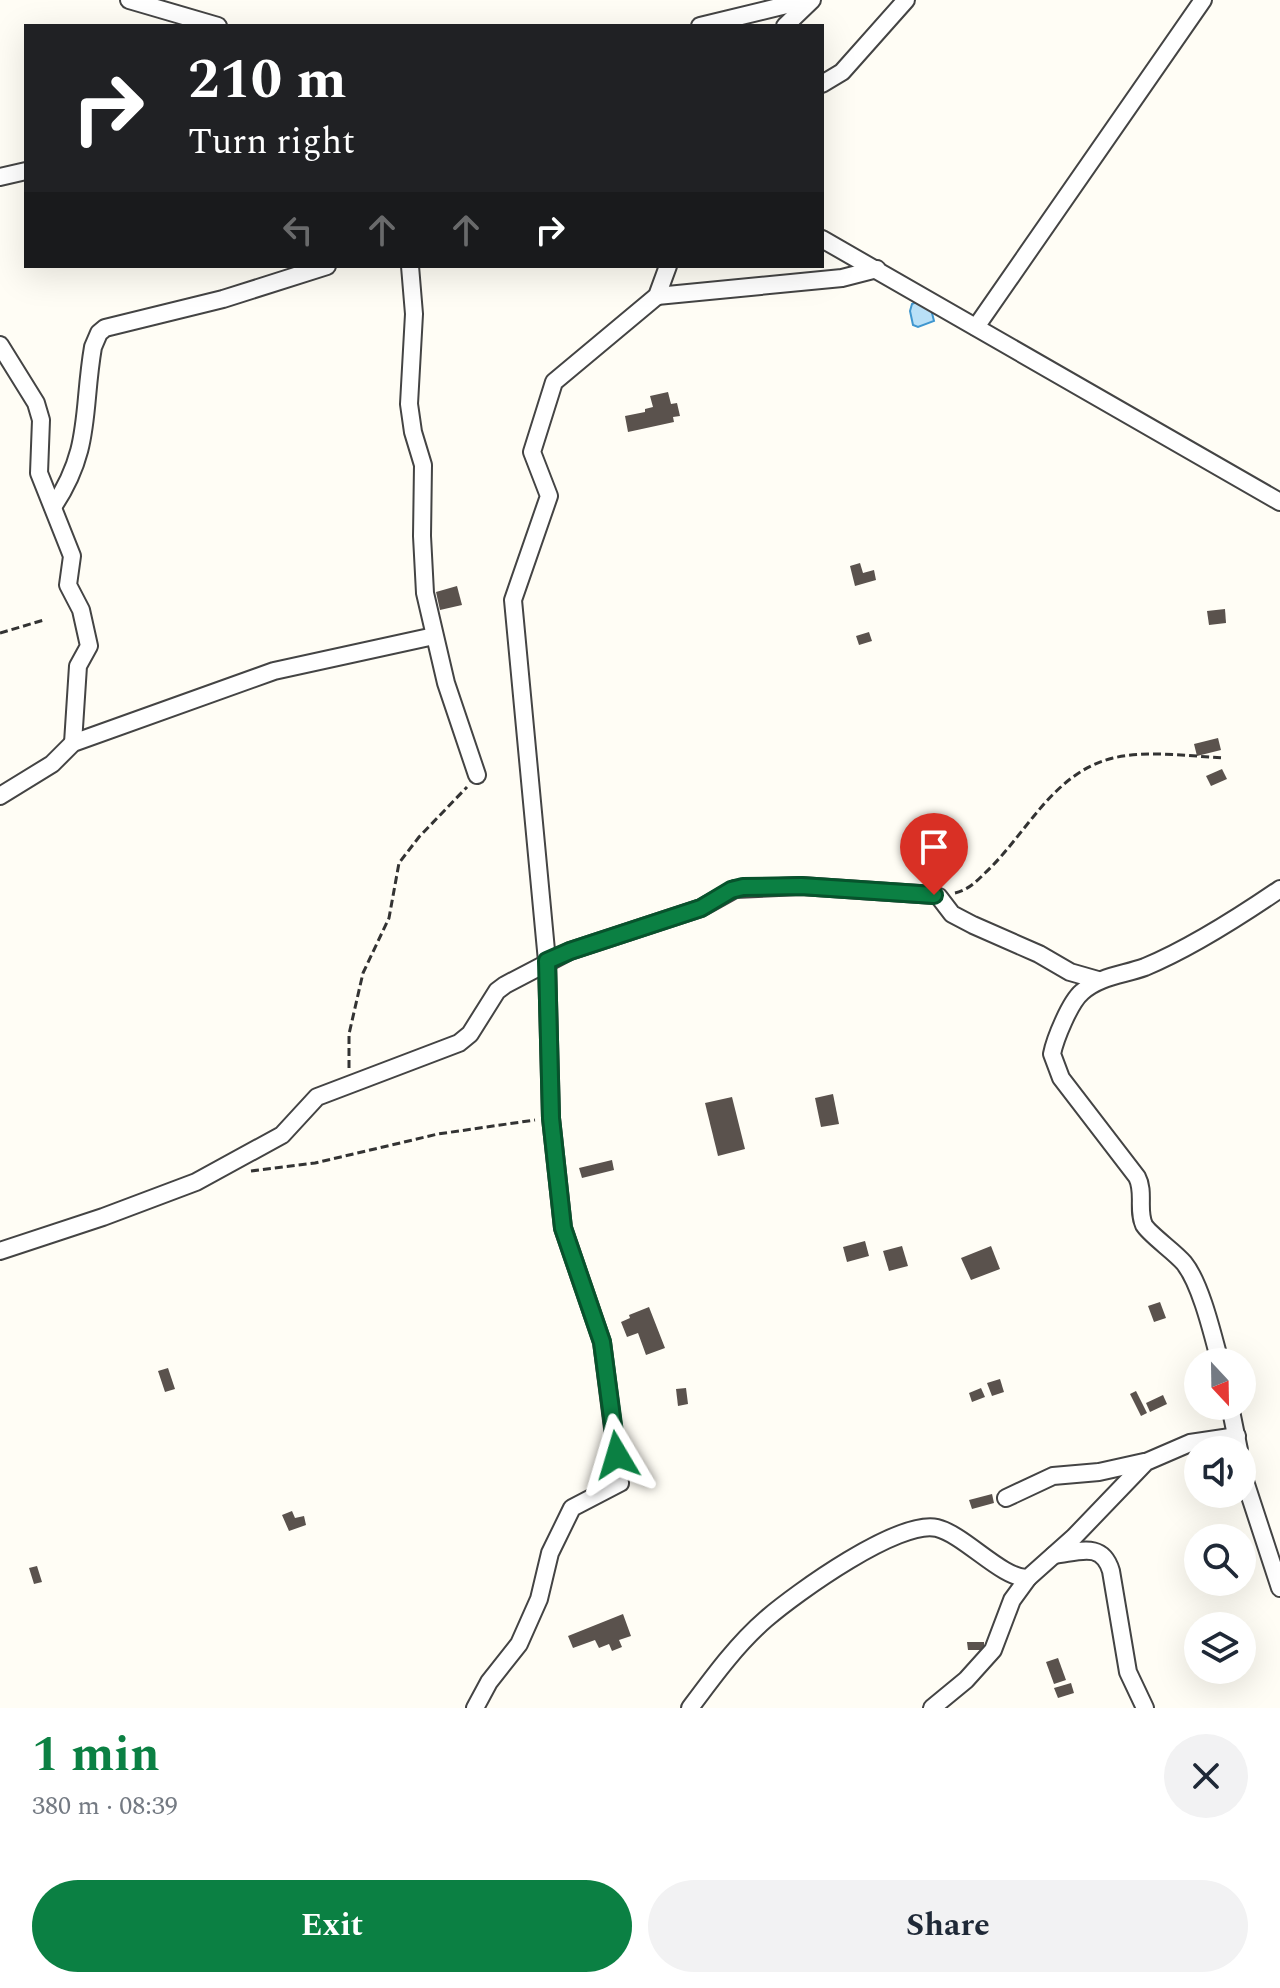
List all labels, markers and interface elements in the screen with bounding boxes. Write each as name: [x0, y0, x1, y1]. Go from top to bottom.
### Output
text: 210 m: [188, 38, 347, 123]
icon: right: [56, 56, 160, 160]
text: Turn right: [188, 115, 355, 170]
icon: left: [276, 208, 320, 252]
icon: ahead: [360, 208, 404, 252]
icon: ahead: [444, 208, 488, 252]
icon: right: [528, 208, 572, 252]
pin: [900, 813, 968, 895]
icon: arrive: [912, 825, 956, 869]
north arrow: [1184, 1348, 1256, 1420]
map controls: [1184, 1348, 1256, 1684]
position arrow: [575, 1413, 659, 1497]
button: sound: [1184, 1436, 1256, 1508]
button: search: [1184, 1524, 1256, 1596]
button: layers: [1184, 1612, 1256, 1684]
text: 1 min: [32, 1719, 160, 1792]
button: close: [1164, 1734, 1248, 1818]
text: 380 m · 08:39: [32, 1786, 178, 1826]
button: Exit: [32, 1880, 632, 1972]
button: Share: [648, 1880, 1248, 1972]

